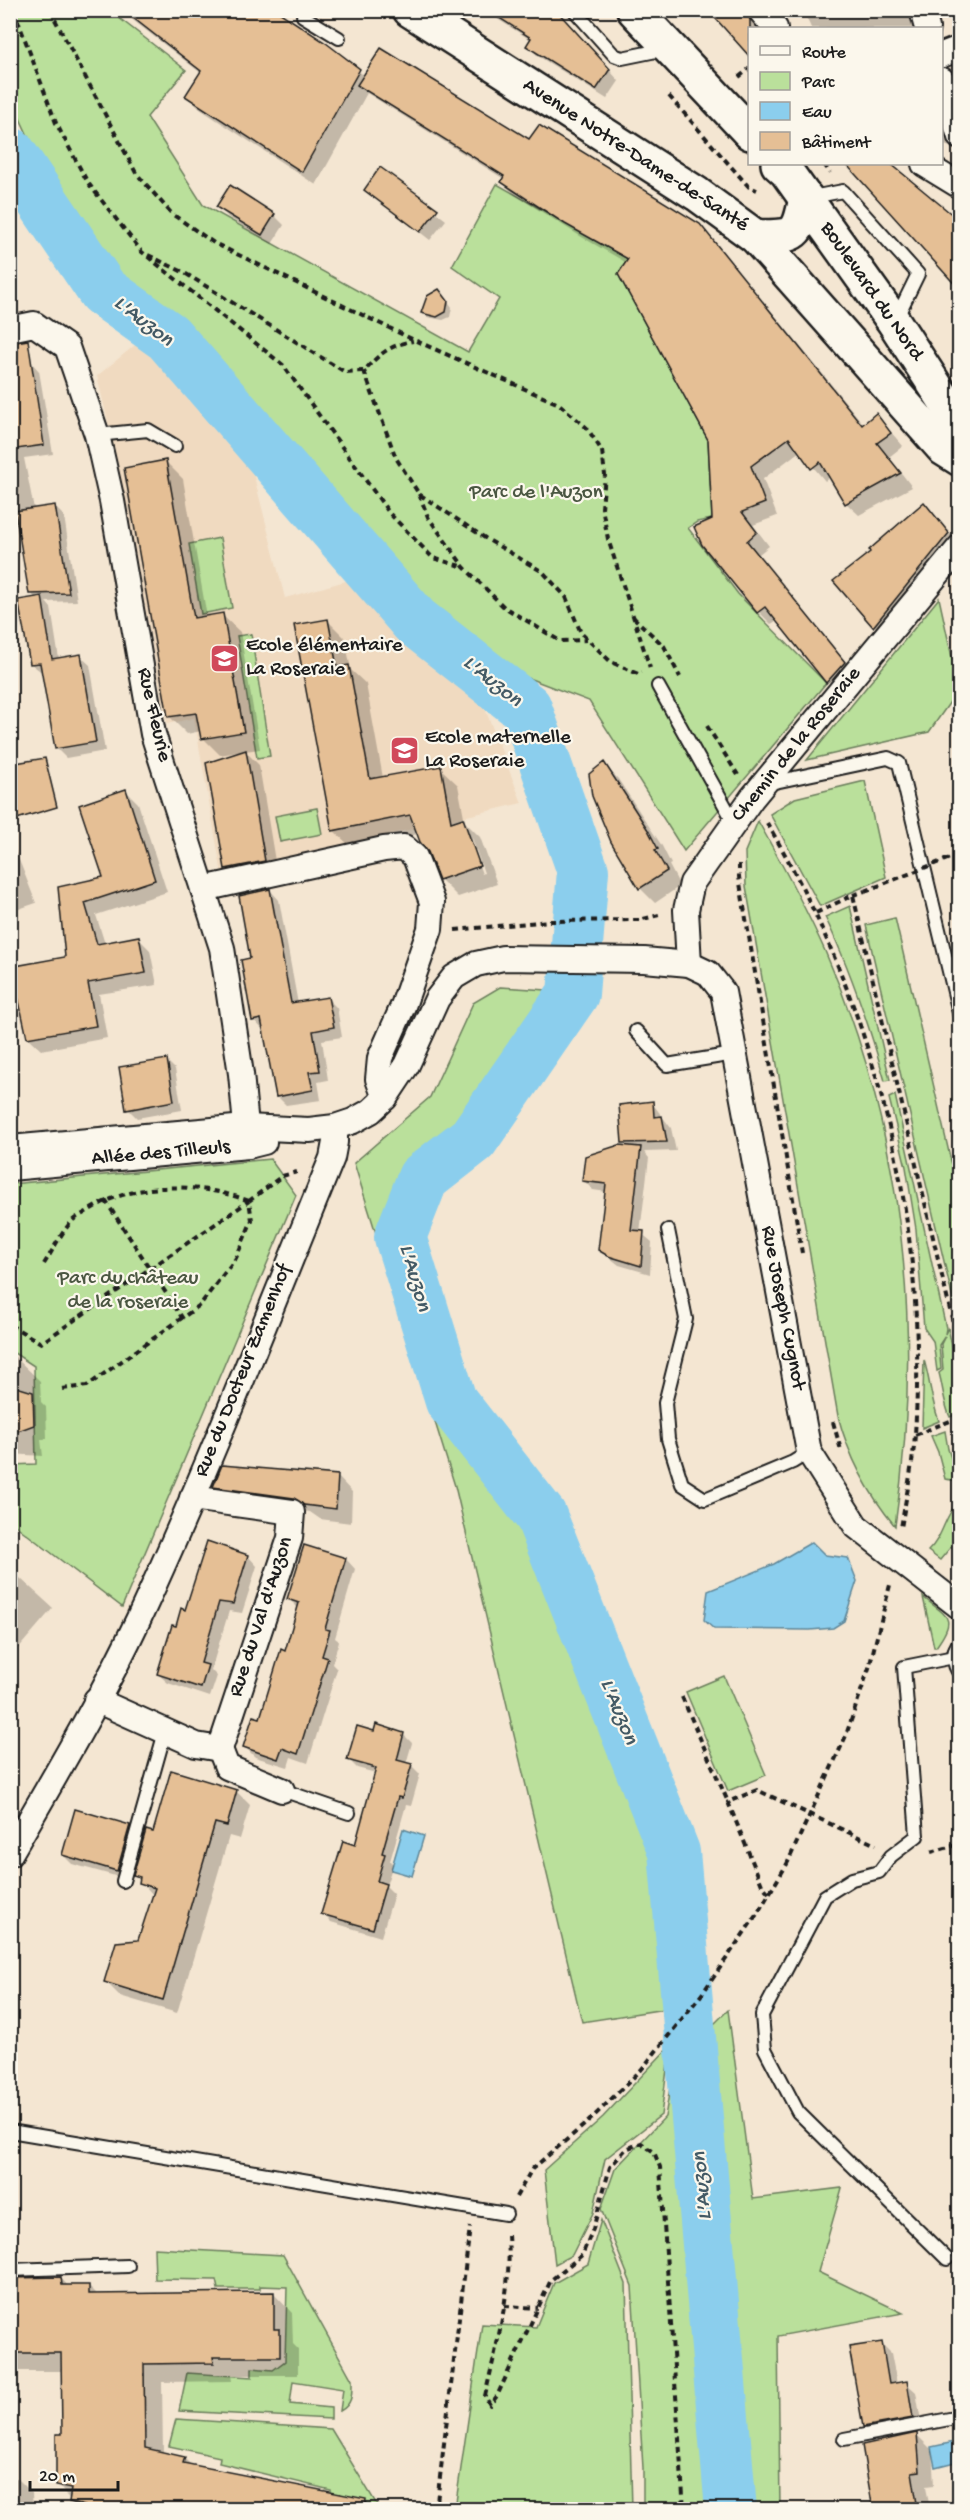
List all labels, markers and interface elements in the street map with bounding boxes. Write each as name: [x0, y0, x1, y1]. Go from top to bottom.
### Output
legend: [748, 27, 943, 165]
text: Route: [802, 43, 847, 64]
text: Parc: [801, 73, 835, 94]
street label: Avenue Notre-Dame-de-Santé: [517, 74, 754, 239]
text: Eau: [802, 103, 832, 124]
text: Bâtiment: [801, 133, 872, 154]
street label: Boulevard du Nord: [813, 217, 929, 368]
water label: L'Auzon: [108, 291, 178, 354]
park label: Parc de l'Auzon: [468, 481, 603, 506]
place label: Ecole élémentaire La Roseraie: [246, 634, 404, 683]
school or university icon: Ecole élémentaire La Roseraie: [209, 642, 241, 674]
water label: L'Auzon: [457, 650, 527, 714]
street label: Chemin de la Roseraie: [727, 662, 868, 828]
street label: Rue Fleurie: [130, 666, 176, 765]
place label: Ecole maternelle La Roseraie: [425, 726, 572, 775]
school or university icon: Ecole maternelle La Roseraie: [388, 734, 420, 766]
street label: Allée des Tilleuls: [91, 1135, 233, 1173]
street label: Rue Joseph Cugnot: [754, 1224, 811, 1394]
water label: L'Auzon: [392, 1241, 436, 1315]
street label: Rue du Docteur Zamenhof: [190, 1260, 299, 1481]
park label: Parc du château de la roseraie: [57, 1267, 199, 1316]
street label: Rue du Val d'Auzon: [224, 1534, 300, 1700]
water label: L'Auzon: [593, 1675, 643, 1749]
water label: L'Auzon: [687, 2150, 719, 2221]
scale bar: [30, 2454, 118, 2492]
text: 20 m: [39, 2467, 75, 2488]

